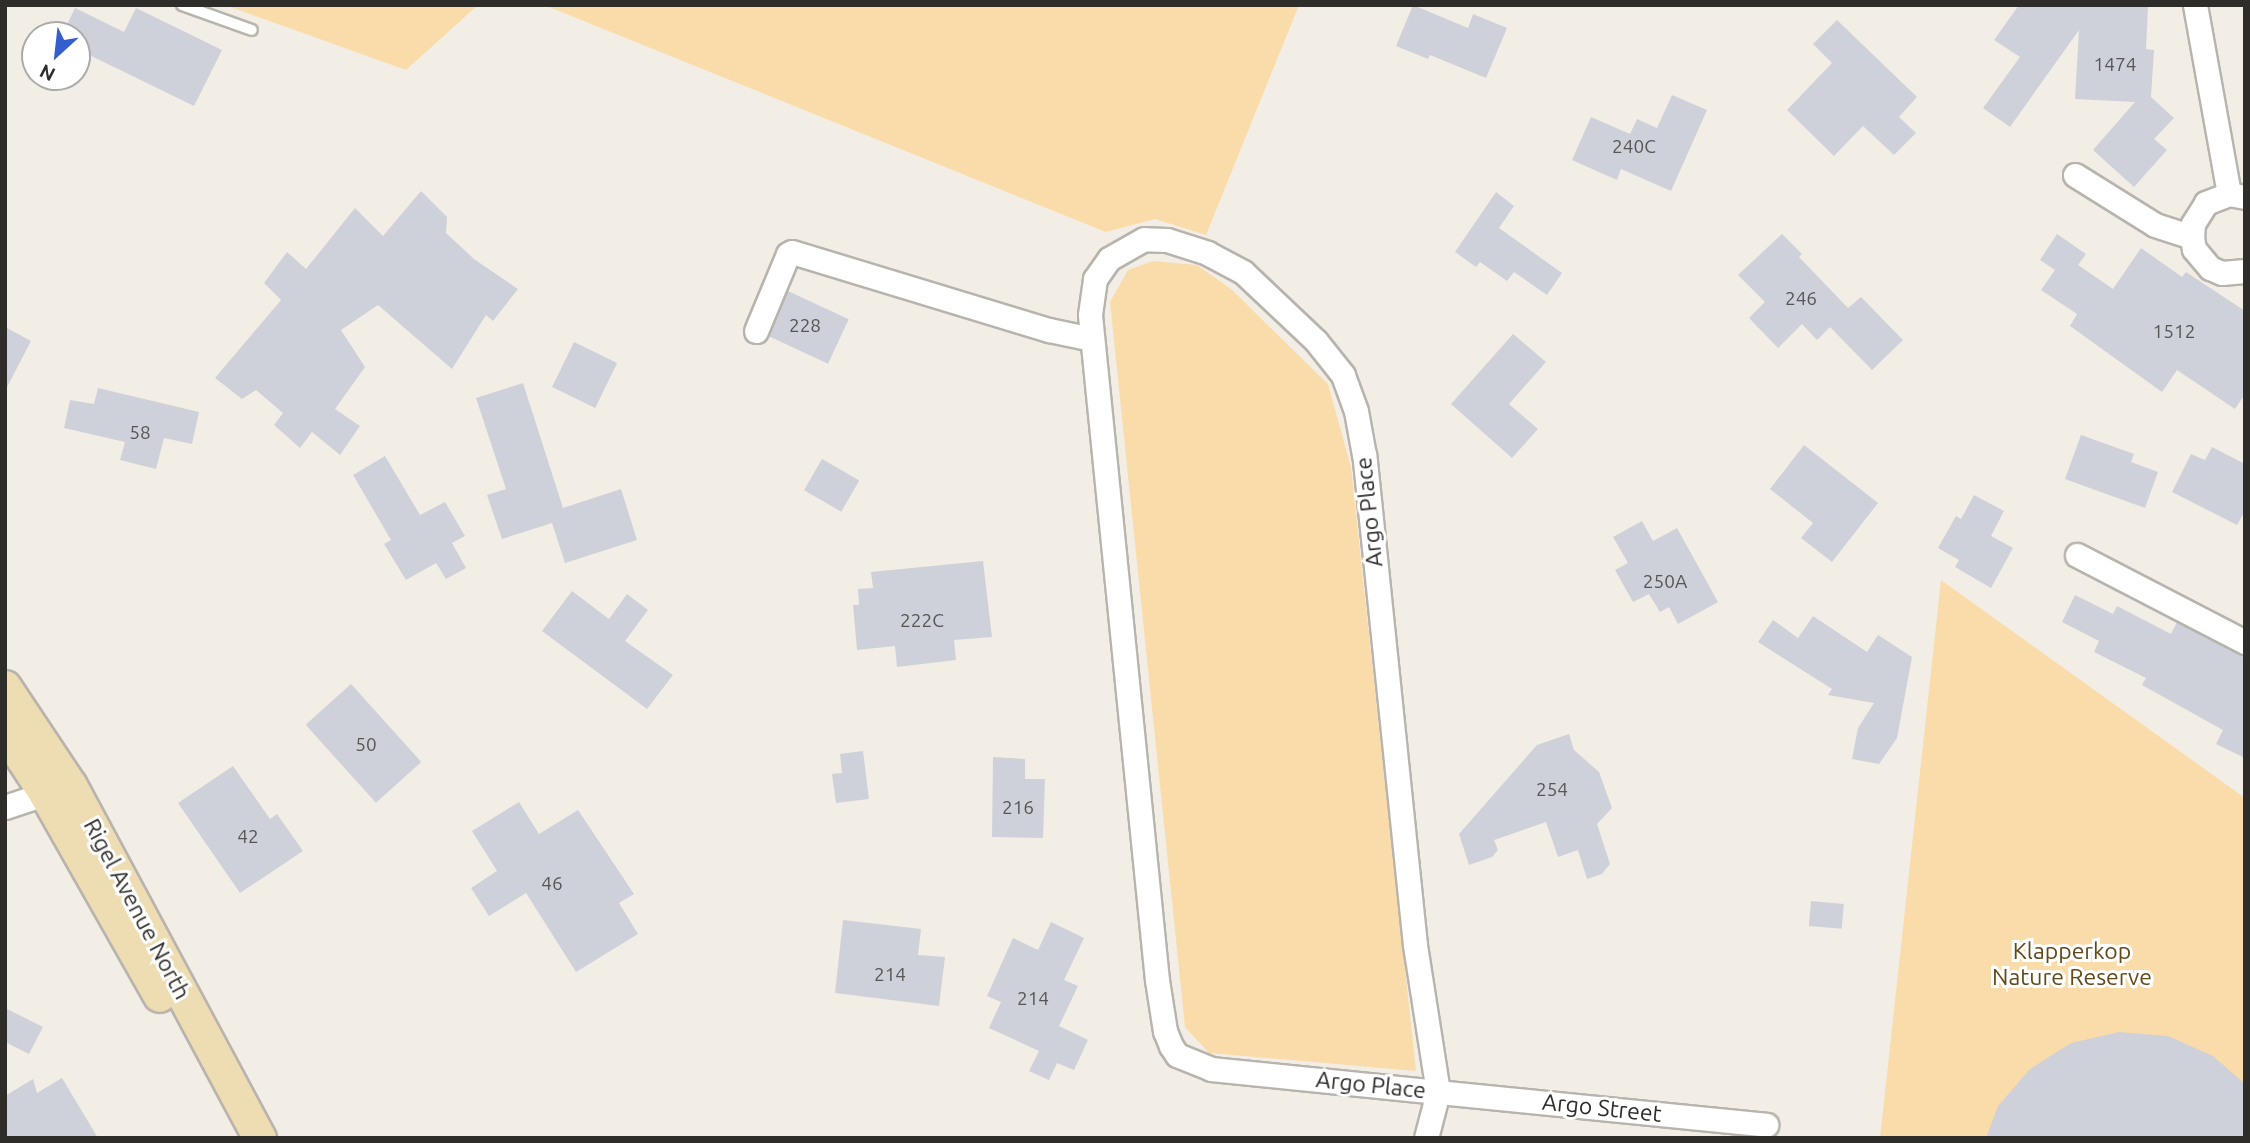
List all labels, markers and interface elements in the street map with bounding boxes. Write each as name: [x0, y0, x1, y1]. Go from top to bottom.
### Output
north arrow: [21, 21, 91, 91]
house number: 1474: [2094, 54, 2136, 76]
text: N: [36, 60, 59, 86]
house number: 240C: [1612, 136, 1656, 158]
house number: 246: [1785, 288, 1817, 310]
house number: 228: [789, 315, 821, 337]
house number: 1512: [2153, 321, 2195, 343]
house number: 58: [129, 422, 151, 444]
street label: Argo Place: [1349, 456, 1389, 568]
house number: 250A: [1643, 571, 1687, 593]
house number: 222C: [900, 610, 944, 632]
house number: 50: [355, 734, 377, 756]
house number: 254: [1536, 779, 1568, 801]
house number: 216: [1002, 797, 1034, 819]
street label: Rigel Avenue North: [78, 814, 196, 1004]
house number: 42: [237, 826, 259, 848]
house number: 46: [541, 873, 563, 895]
park label: Klapperkop Nature Reserve: [1992, 937, 2152, 991]
house number: 214: [874, 964, 906, 986]
house number: 214: [1017, 988, 1049, 1010]
street label: Argo Place: [1315, 1065, 1427, 1105]
street label: Argo Street: [1541, 1088, 1663, 1128]

